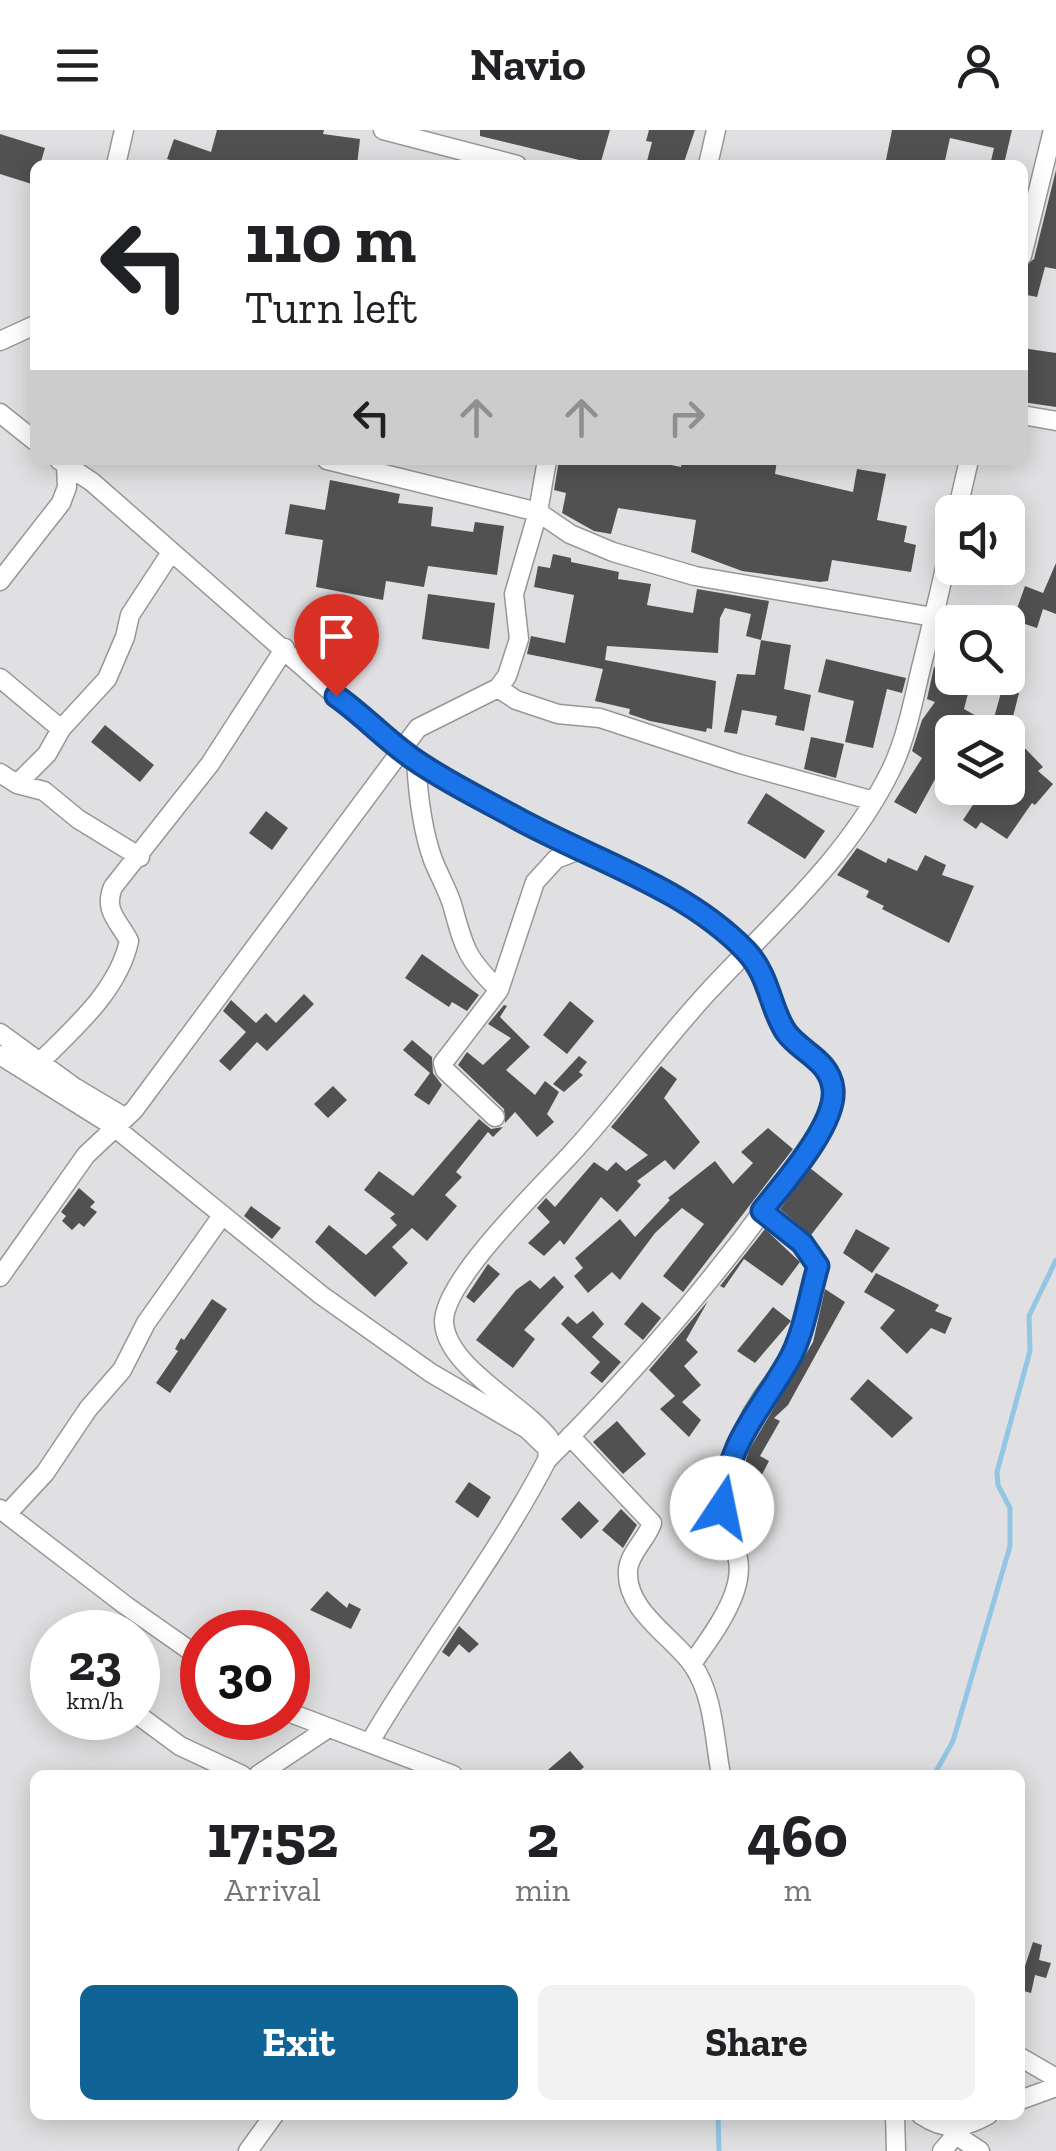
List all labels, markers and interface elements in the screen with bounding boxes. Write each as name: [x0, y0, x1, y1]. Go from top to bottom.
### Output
icon: menu: [50, 38, 105, 93]
text: Navio: [470, 38, 586, 92]
icon: person: [951, 38, 1006, 93]
text: 110 m: [245, 196, 416, 280]
icon: left: [80, 200, 210, 330]
text: Turn left: [245, 281, 417, 335]
icon: left: [344, 390, 399, 445]
icon: ahead: [449, 390, 504, 445]
icon: ahead: [554, 390, 609, 445]
icon: right: [659, 390, 714, 445]
map controls: [935, 495, 1025, 805]
button: sound: [935, 495, 1025, 585]
pin: [294, 594, 379, 697]
button: search: [935, 605, 1025, 695]
icon: arrive: [309, 609, 364, 664]
button: layers: [935, 715, 1025, 805]
position arrow: [670, 1456, 774, 1560]
speed limit sign: 30: [180, 1610, 310, 1740]
text: 23: [68, 1633, 122, 1693]
text: km/h: [66, 1685, 124, 1715]
text: 17:52: [207, 1800, 338, 1872]
text: 2: [526, 1800, 559, 1872]
text: 460: [747, 1800, 848, 1872]
text: Arrival: [224, 1871, 321, 1909]
text: min: [515, 1871, 570, 1909]
text: m: [784, 1871, 811, 1909]
button: Exit: [80, 1985, 518, 2100]
button: Share: [538, 1985, 975, 2100]

